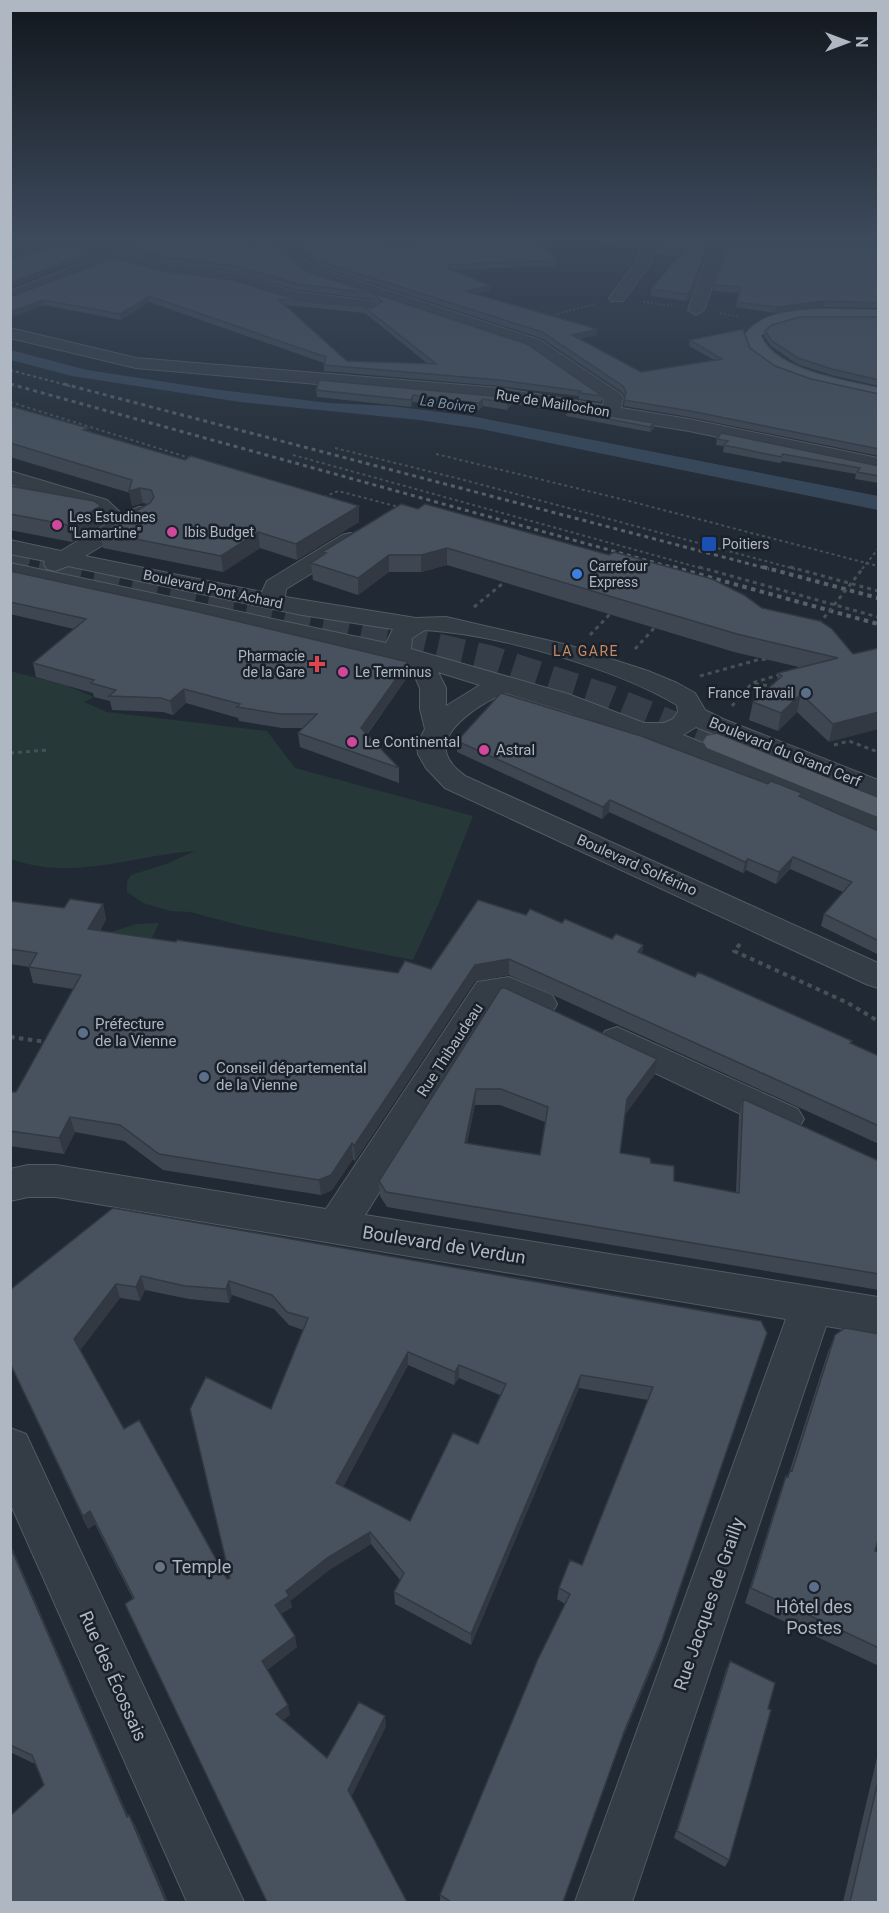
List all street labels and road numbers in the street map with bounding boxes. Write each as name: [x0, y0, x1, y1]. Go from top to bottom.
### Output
street label: Rue de Maillochon: [495, 386, 611, 420]
street label: Boulevard Pont Achard: [142, 566, 284, 612]
street label: Boulevard du Grand Cerf: [706, 713, 864, 791]
street label: Boulevard Solférino: [574, 830, 700, 900]
street label: Rue Thibaudeau: [413, 1000, 487, 1100]
street label: Boulevard de Verdun: [361, 1221, 527, 1268]
street label: Rue Jacques de Grailly: [669, 1514, 748, 1693]
street label: Rue des Écossais: [75, 1607, 152, 1744]

